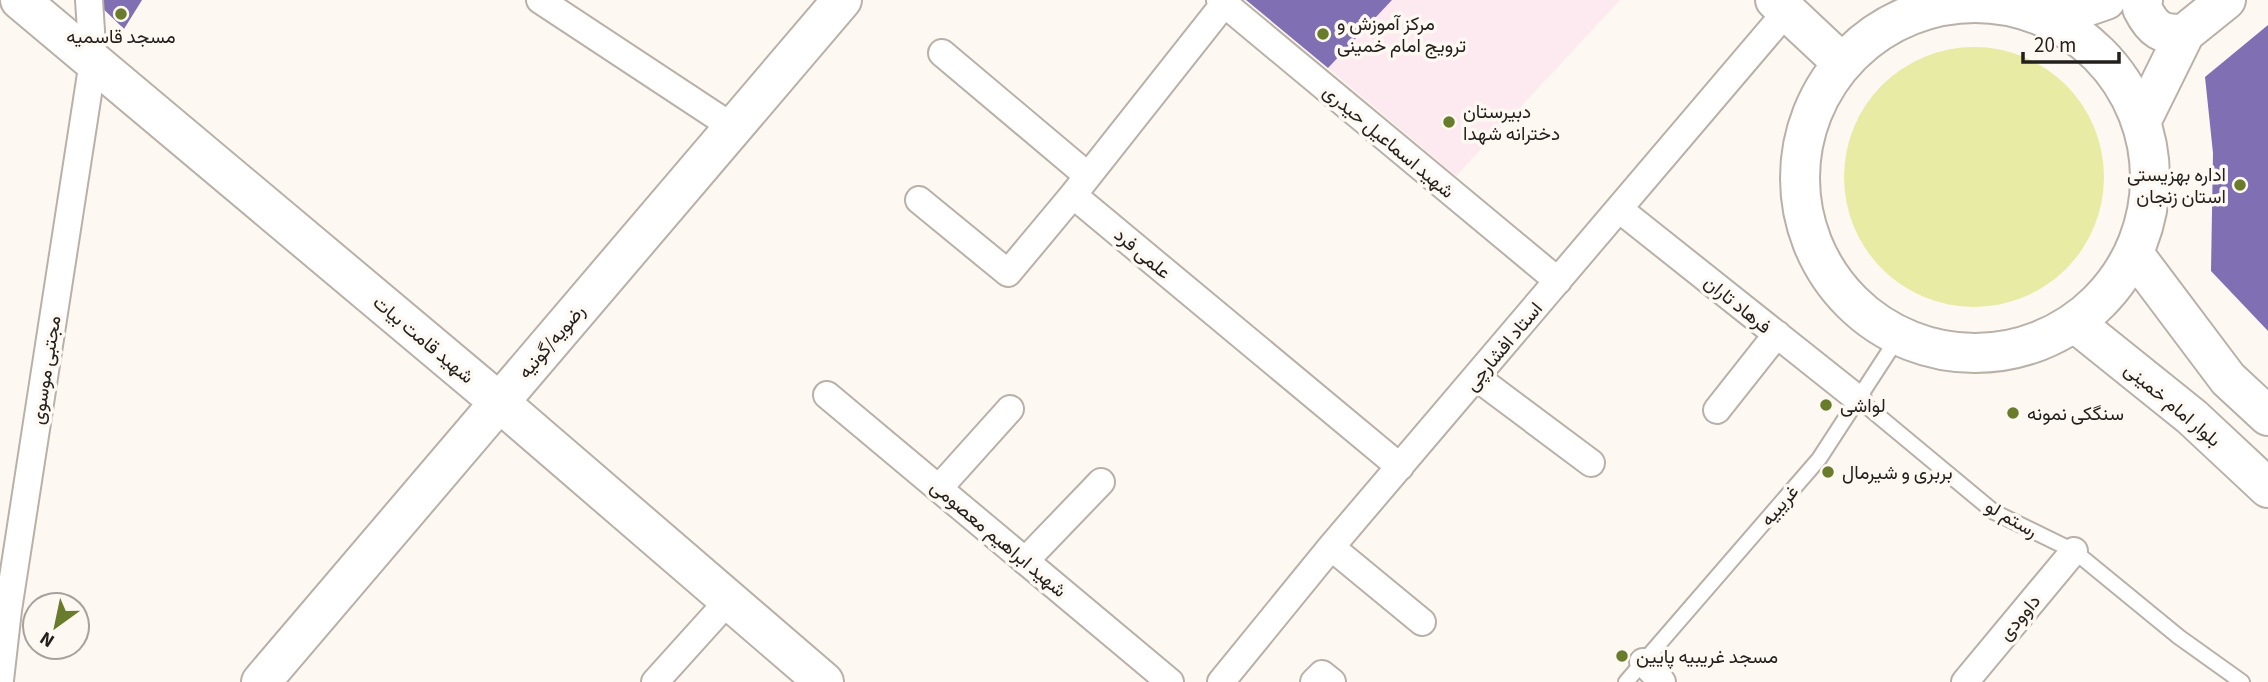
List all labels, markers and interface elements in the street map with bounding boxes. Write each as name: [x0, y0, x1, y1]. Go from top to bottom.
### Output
marker: مسجد قاسمیه: [113, 6, 129, 22]
place label: مرکز آموزش و ترویج امام خمینی: [1337, 11, 1466, 60]
scale bar: [2023, 21, 2119, 65]
place label: مسجد قاسمیه: [66, 24, 176, 51]
marker: مرکز آموزش و ترویج امام خمینی: [1315, 26, 1331, 42]
text: 20 m: [2034, 30, 2076, 60]
street label: شهید اسماعیل حیدری: [1317, 79, 1460, 205]
place label: دبیرستان دخترانه شهدا: [1463, 99, 1560, 148]
marker: دبیرستان دخترانه شهدا: [1441, 114, 1457, 130]
place label: اداره بهزیستی استان زنجان: [2127, 162, 2226, 211]
marker: اداره بهزیستی استان زنجان: [2232, 177, 2248, 193]
street label: علمی فرد: [1108, 222, 1176, 286]
street label: فرهاد تاران: [1698, 270, 1776, 341]
street label: شهید قامت بیات: [367, 290, 479, 391]
street label: استاد افشارچی: [1459, 297, 1549, 397]
street label: رضویه/گونیه: [512, 299, 592, 385]
street label: مجتبی موسوی: [25, 314, 68, 427]
street label: بلوار امام خمینی: [2118, 357, 2226, 454]
place label: لواشی: [1840, 393, 1886, 420]
marker: لواشی: [1818, 397, 1834, 413]
place label: سنگکی نمونه: [2027, 401, 2124, 428]
marker: سنگکی نمونه: [2005, 405, 2021, 421]
place label: بربری و شیرمال: [1842, 460, 1953, 487]
marker: بربری و شیرمال: [1820, 464, 1836, 480]
street label: شهید ابراهیم معصومی: [924, 474, 1072, 604]
street label: غریبیه: [1755, 480, 1806, 532]
street label: رستم لو: [1980, 493, 2043, 545]
street label: داوودی: [1993, 589, 2047, 647]
north arrow: [21, 591, 91, 661]
text: N: [35, 624, 60, 654]
place label: مسجد غریبیه پایین: [1636, 644, 1778, 671]
marker: مسجد غریبیه پایین: [1614, 648, 1630, 664]

